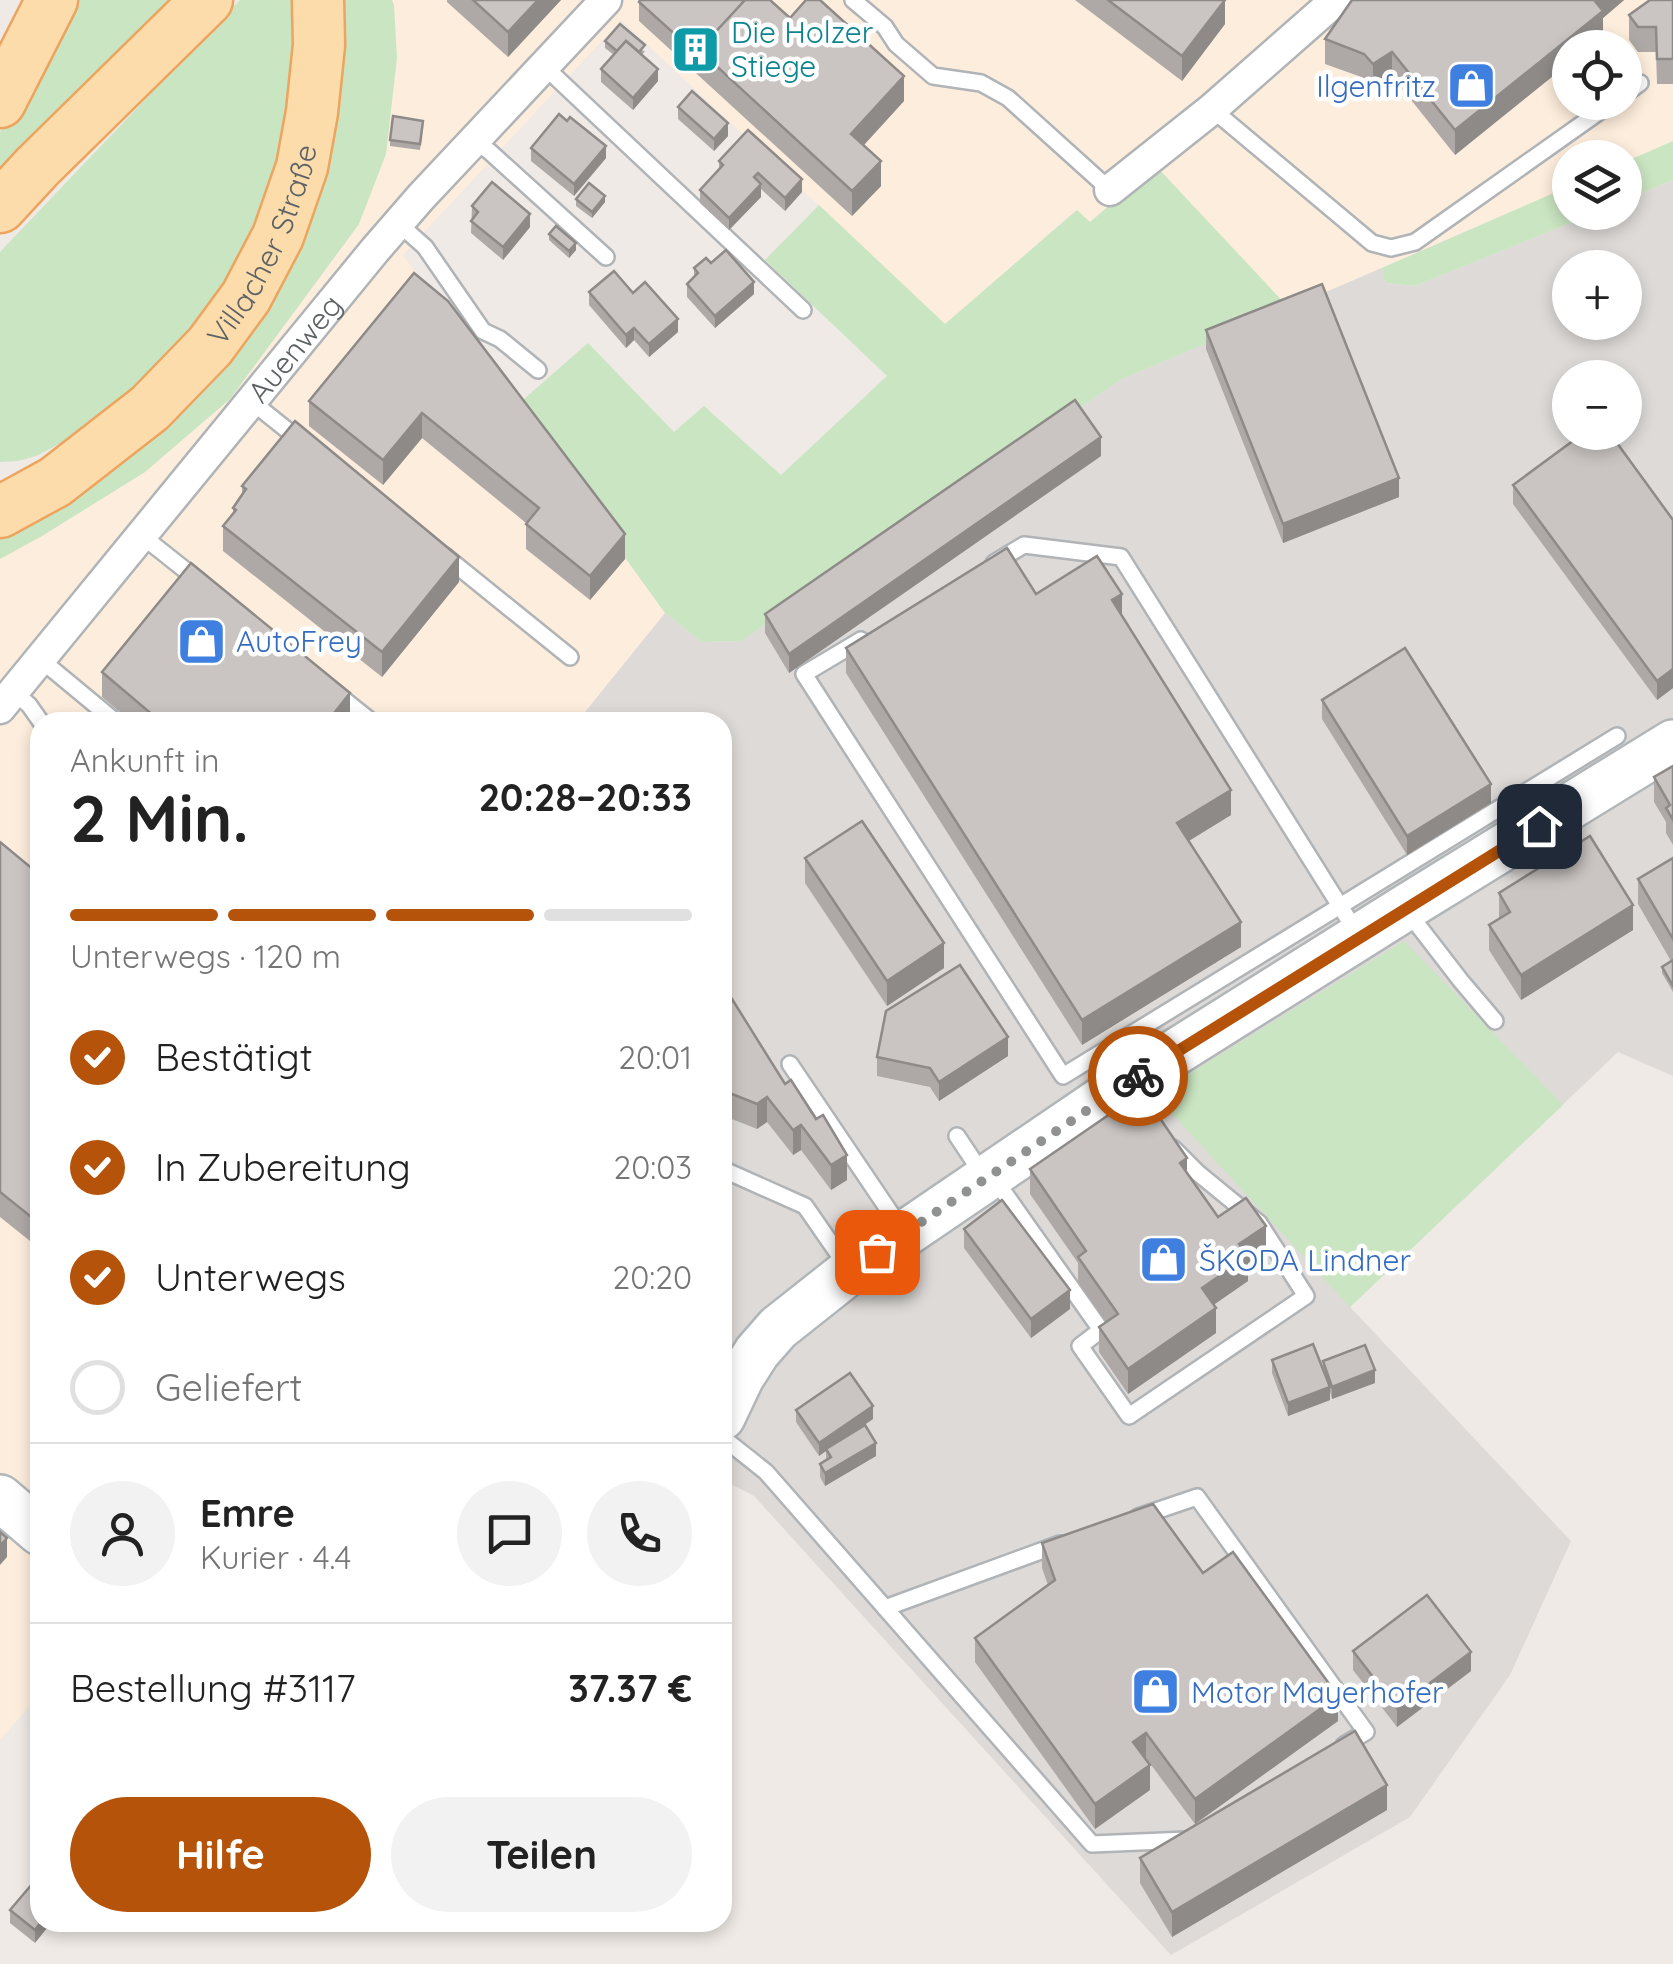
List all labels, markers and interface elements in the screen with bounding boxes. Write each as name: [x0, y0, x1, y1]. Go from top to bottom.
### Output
place label: Die Holzer Stiege: [731, 13, 874, 85]
building icon: Die Holzer Stiege: [670, 23, 722, 75]
map controls: [1552, 30, 1642, 450]
button: locate: [1552, 30, 1642, 120]
shop icon: Ilgenfritz: [1445, 60, 1497, 112]
place label: Ilgenfritz: [1316, 67, 1436, 105]
button: layers: [1552, 140, 1642, 230]
street label: Villacher Straße: [198, 141, 325, 352]
button: +: [1552, 250, 1642, 340]
street label: Auenweg: [239, 286, 350, 410]
button: −: [1552, 360, 1642, 450]
shop icon: AutoFrey: [175, 615, 227, 667]
place label: AutoFrey: [236, 622, 362, 660]
text: Ankunft in: [70, 740, 219, 780]
text: 20:28–20:33: [478, 773, 692, 821]
text: 2 Min.: [70, 777, 249, 858]
pin: [1497, 784, 1582, 869]
icon: home: [1512, 799, 1567, 854]
text: Unterwegs · 120 m: [70, 936, 341, 976]
courier: [1088, 1026, 1188, 1126]
icon: check: [70, 1030, 125, 1085]
text: Bestätigt: [155, 1033, 313, 1081]
text: 20:01: [618, 1037, 692, 1077]
icon: bike: [1111, 1049, 1166, 1104]
icon: check: [70, 1140, 125, 1195]
text: In Zubereitung: [155, 1143, 411, 1191]
text: 20:03: [613, 1147, 692, 1187]
pin: [835, 1210, 920, 1295]
icon: bag: [850, 1225, 905, 1280]
shop icon: ŠKODA Lindner: [1138, 1234, 1190, 1286]
place label: ŠKODA Lindner: [1199, 1241, 1411, 1279]
icon: check: [70, 1250, 125, 1305]
text: Unterwegs: [155, 1253, 346, 1301]
text: 20:20: [612, 1257, 692, 1297]
text: Geliefert: [155, 1363, 302, 1411]
button: person: [70, 1481, 175, 1586]
button: chat: [457, 1481, 562, 1586]
button: phone: [587, 1481, 692, 1586]
text: Emre: [200, 1489, 295, 1537]
text: Kurier · 4.4: [200, 1537, 351, 1577]
text: Bestellung #3117: [70, 1664, 356, 1712]
text: 37.37 €: [568, 1664, 692, 1712]
shop icon: Motor Mayerhofer: [1130, 1666, 1182, 1718]
place label: Motor Mayerhofer: [1191, 1673, 1444, 1711]
button: Hilfe: [70, 1797, 371, 1912]
button: Teilen: [391, 1797, 692, 1912]

